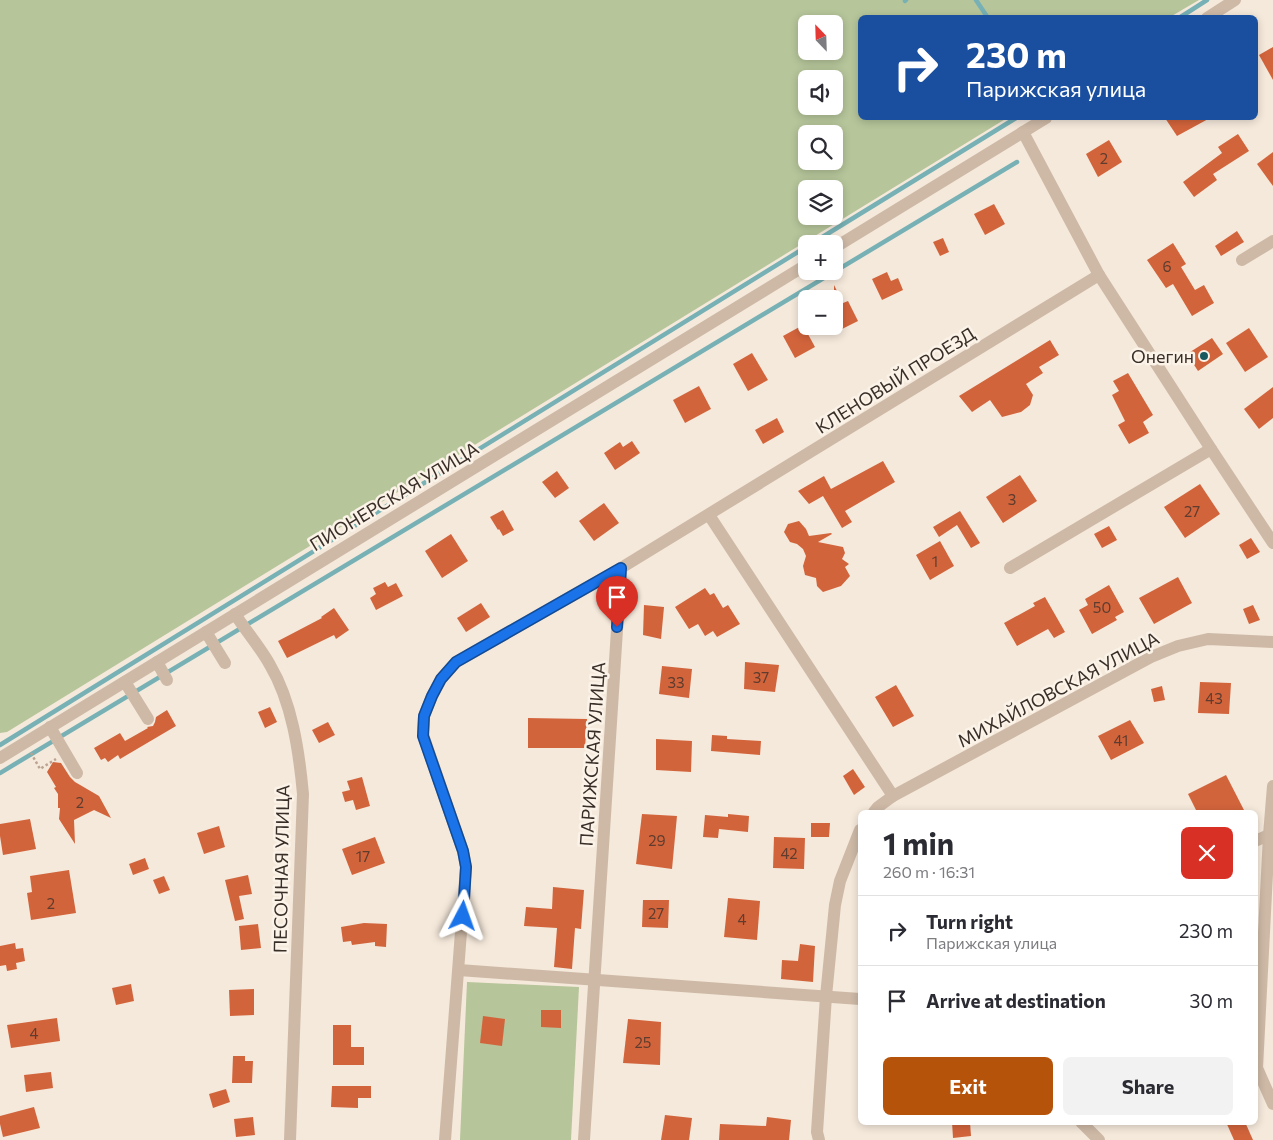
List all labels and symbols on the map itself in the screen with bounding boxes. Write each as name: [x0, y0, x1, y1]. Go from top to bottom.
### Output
north arrow: [798, 15, 842, 60]
house number: 2: [1100, 149, 1108, 167]
house number: 6: [1162, 257, 1172, 275]
street label: КЛЕНОВЫЙ ПРОЕЗД: [811, 322, 979, 438]
place label: Онегин: [1131, 345, 1194, 367]
marker: Онегин: [1198, 350, 1210, 362]
street label: ПИОНЕРСКАЯ УЛИЦА: [306, 437, 482, 555]
house number: 3: [1008, 490, 1016, 508]
house number: 27: [1184, 502, 1200, 520]
house number: 1: [932, 552, 938, 570]
pin: [596, 576, 638, 627]
house number: 50: [1093, 598, 1111, 616]
street label: МИХАЙЛОВСКАЯ УЛИЦА: [954, 626, 1162, 752]
street label: ПАРИЖСКАЯ УЛИЦА: [575, 661, 609, 847]
house number: 37: [753, 668, 769, 686]
house number: 33: [667, 673, 685, 691]
house number: 43: [1205, 689, 1223, 707]
house number: 41: [1114, 731, 1128, 749]
street label: ПЕСОЧНАЯ УЛИЦА: [269, 785, 293, 953]
house number: 2: [76, 793, 84, 811]
house number: 29: [648, 831, 666, 849]
house number: 42: [780, 844, 798, 862]
house number: 17: [356, 847, 370, 865]
position arrow: [436, 889, 488, 941]
house number: 2: [47, 894, 55, 912]
house number: 27: [648, 904, 664, 922]
house number: 4: [738, 910, 747, 928]
house number: 4: [30, 1024, 39, 1042]
house number: 25: [635, 1033, 651, 1051]

